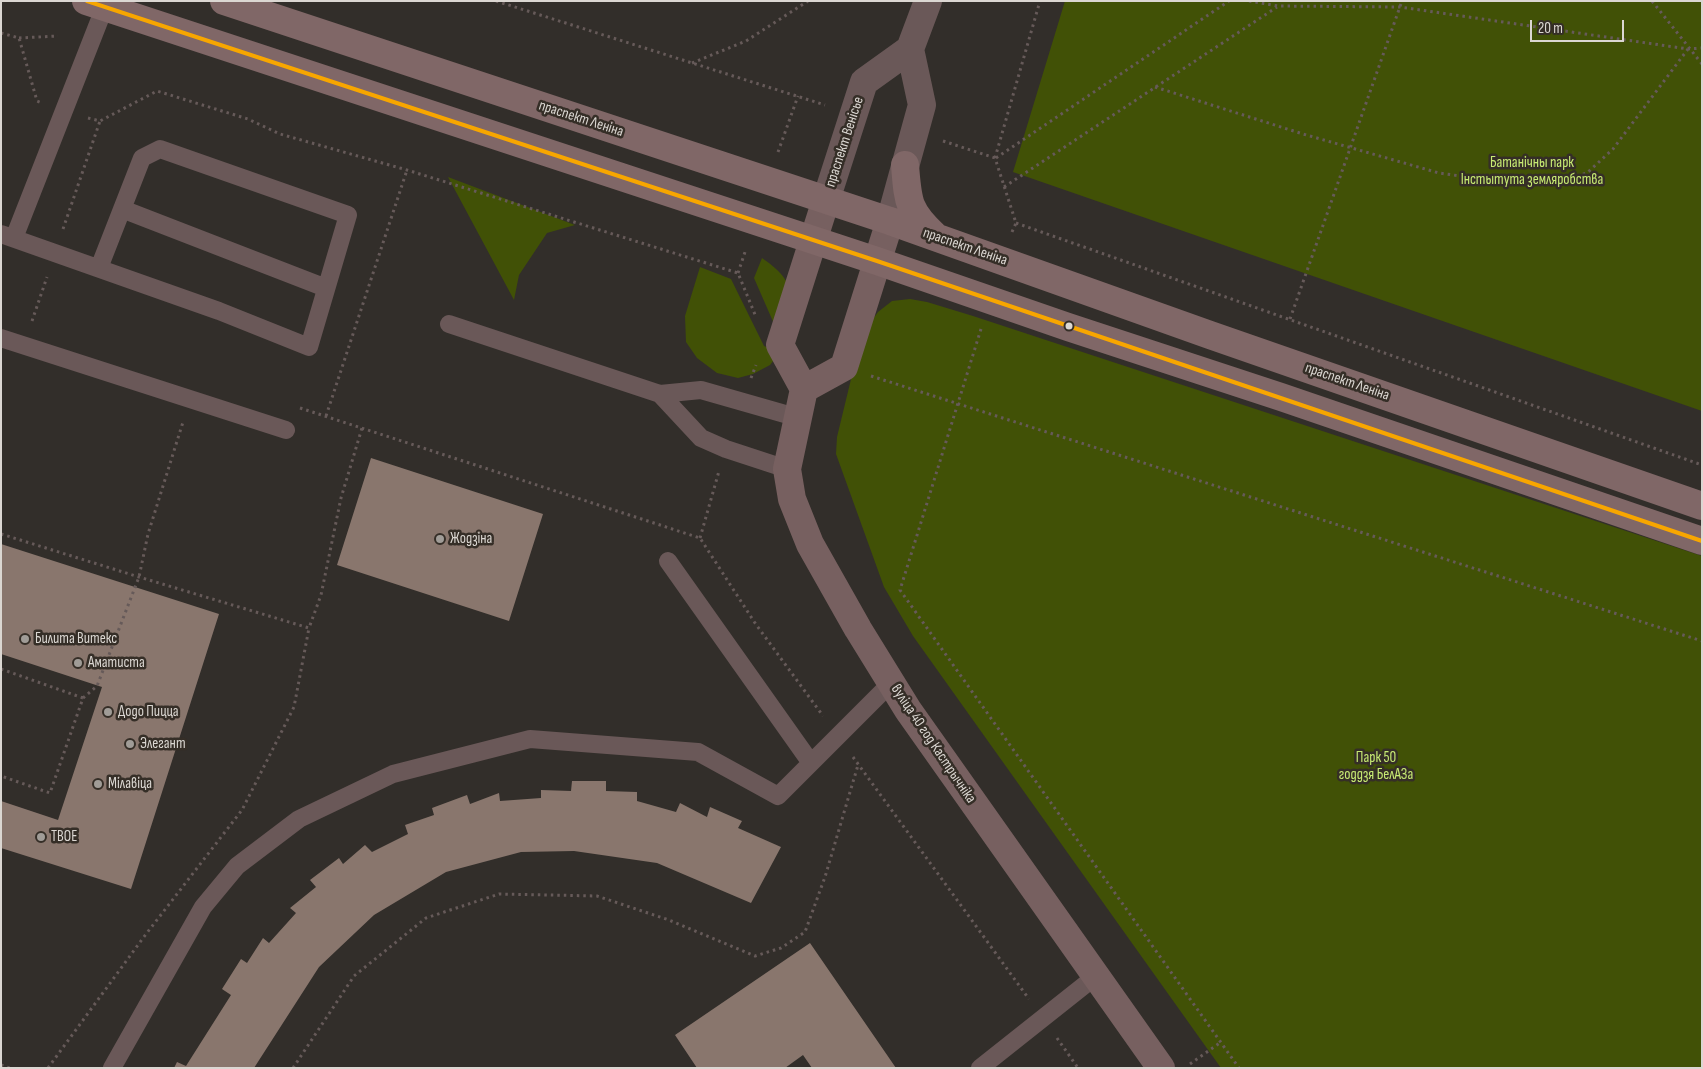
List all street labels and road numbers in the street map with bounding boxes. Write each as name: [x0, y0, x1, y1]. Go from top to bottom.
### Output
street label: праспект Венісье: [822, 95, 868, 189]
street label: праспект Леніна: [536, 97, 626, 141]
street label: праспект Леніна: [920, 224, 1010, 270]
street label: праспект Леніна: [1302, 359, 1392, 405]
street label: вуліца 40 год Кастрычніка: [887, 681, 979, 807]

